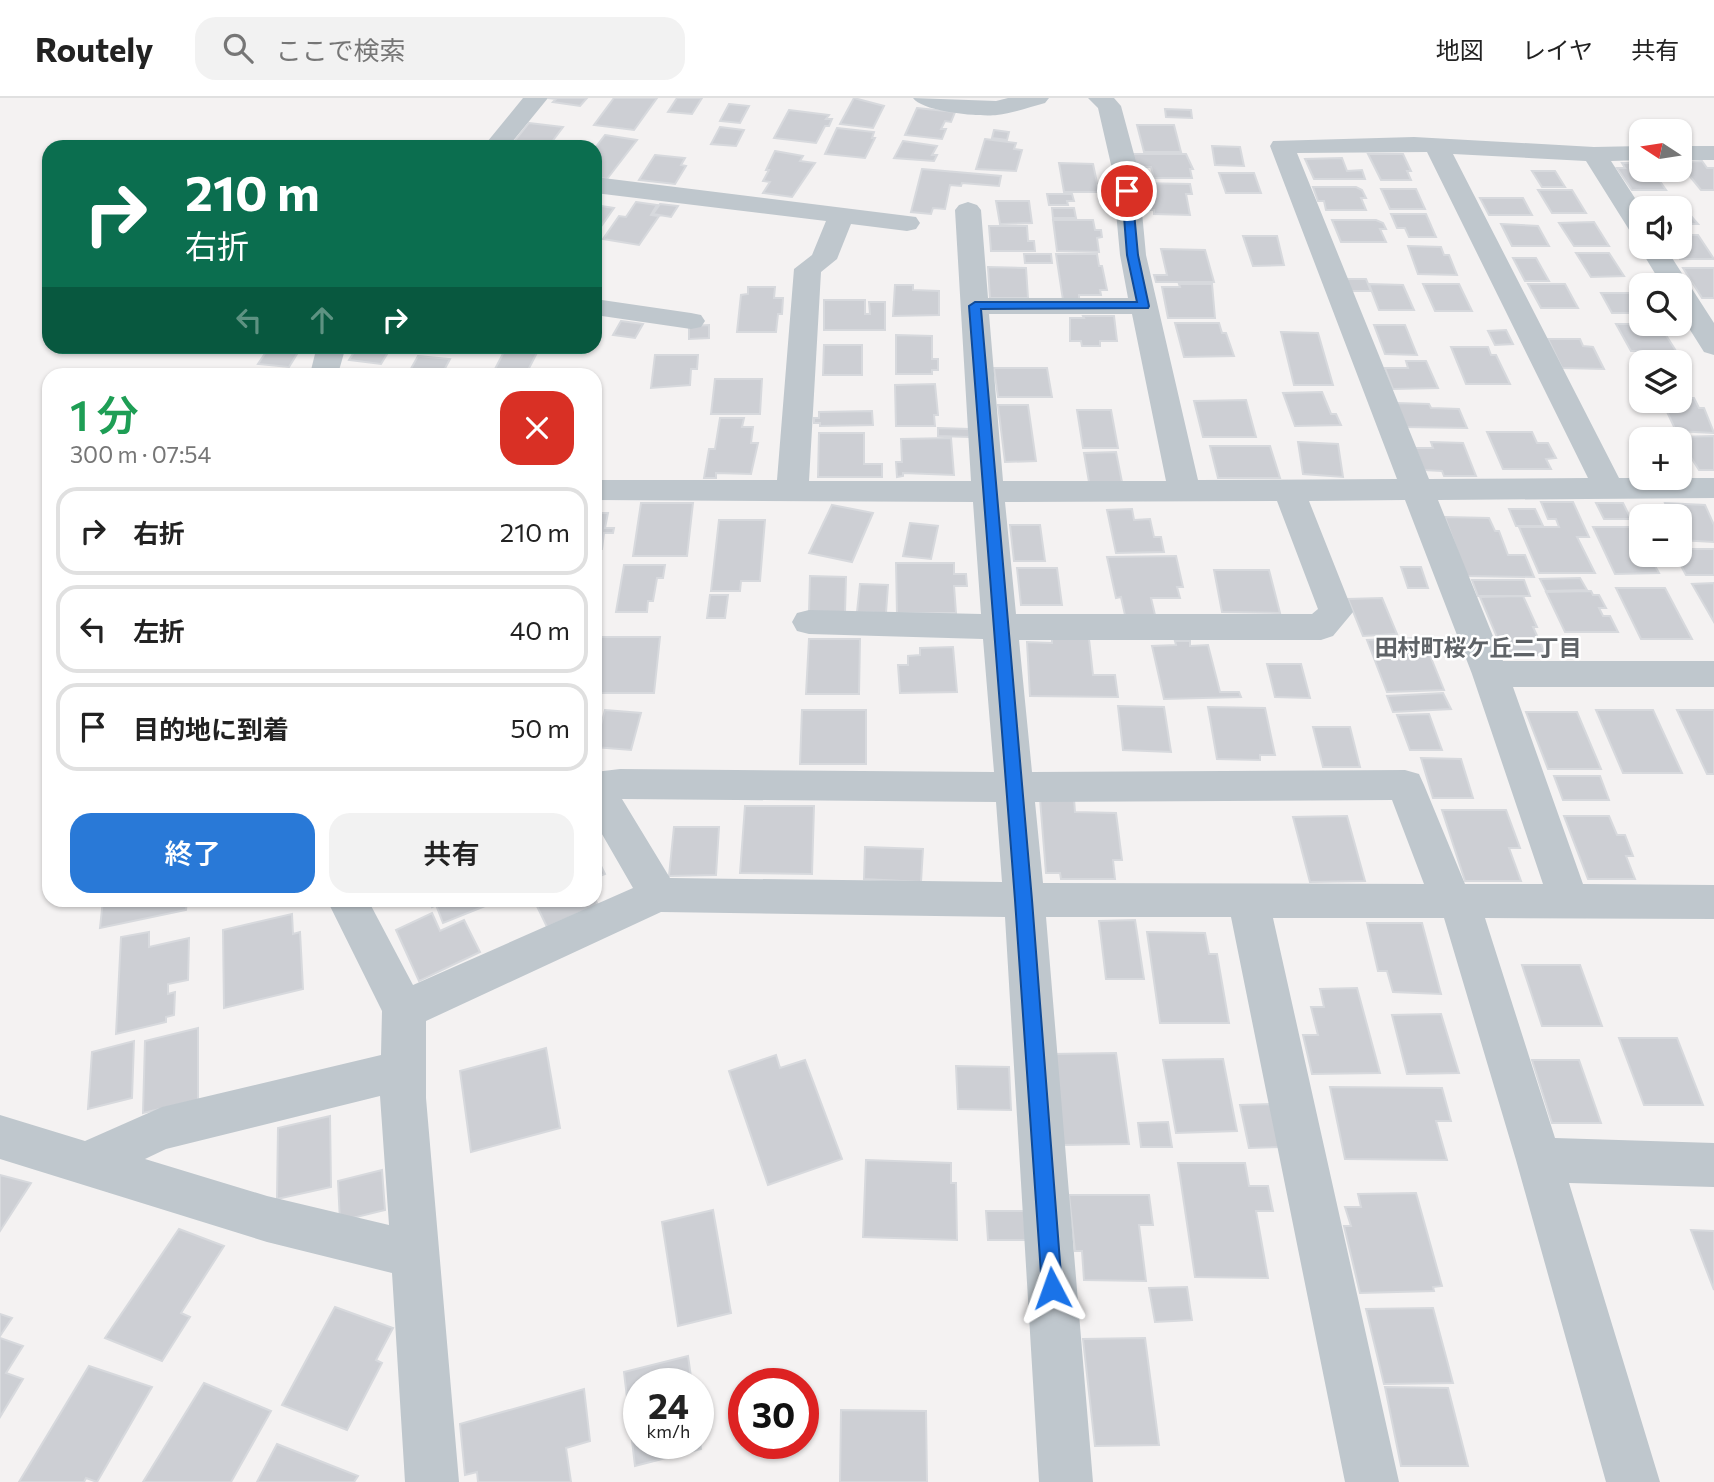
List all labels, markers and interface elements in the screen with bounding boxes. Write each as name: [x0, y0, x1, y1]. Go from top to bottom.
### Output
search box: [195, 17, 685, 80]
text: Routely: [35, 28, 153, 69]
icon: search: [219, 29, 257, 67]
text: ここで検索: [275, 34, 406, 65]
text: 地図: [1436, 35, 1484, 64]
text: レイヤ: [1522, 35, 1593, 64]
text: 共有: [1631, 35, 1679, 64]
north arrow: [1629, 119, 1692, 182]
map controls: [1629, 119, 1692, 567]
text: 210 m: [185, 161, 320, 221]
pin: [1097, 161, 1157, 221]
icon: right: [70, 168, 161, 259]
icon: arrive: [1108, 172, 1146, 210]
button: sound: [1629, 196, 1692, 259]
text: 右折: [185, 225, 249, 265]
button: search: [1629, 273, 1692, 336]
icon: left: [230, 301, 268, 339]
icon: ahead: [303, 301, 341, 339]
icon: right: [376, 301, 414, 339]
button: layers: [1629, 350, 1692, 413]
text: 1 分: [70, 388, 139, 440]
button: close: [500, 391, 574, 465]
button: +: [1629, 427, 1692, 490]
text: 300 m · 07:54: [70, 440, 211, 468]
button: −: [1629, 504, 1692, 567]
icon: right: [74, 512, 112, 550]
text: 210 m: [500, 516, 570, 547]
text: 右折: [133, 517, 185, 548]
icon: left: [74, 610, 112, 648]
text: 40 m: [510, 614, 570, 645]
text: 左折: [133, 615, 185, 646]
district label: 田村町桜ケ丘二丁目: [1375, 633, 1582, 661]
icon: arrive: [74, 708, 112, 746]
text: 50 m: [510, 712, 570, 743]
text: 目的地に到着: [133, 713, 289, 744]
button: 終了: [70, 813, 315, 893]
button: 共有: [329, 813, 574, 893]
position arrow: [1015, 1251, 1089, 1325]
speed limit sign: 30: [728, 1368, 819, 1459]
text: 24: [648, 1383, 689, 1426]
text: km/h: [647, 1420, 690, 1442]

